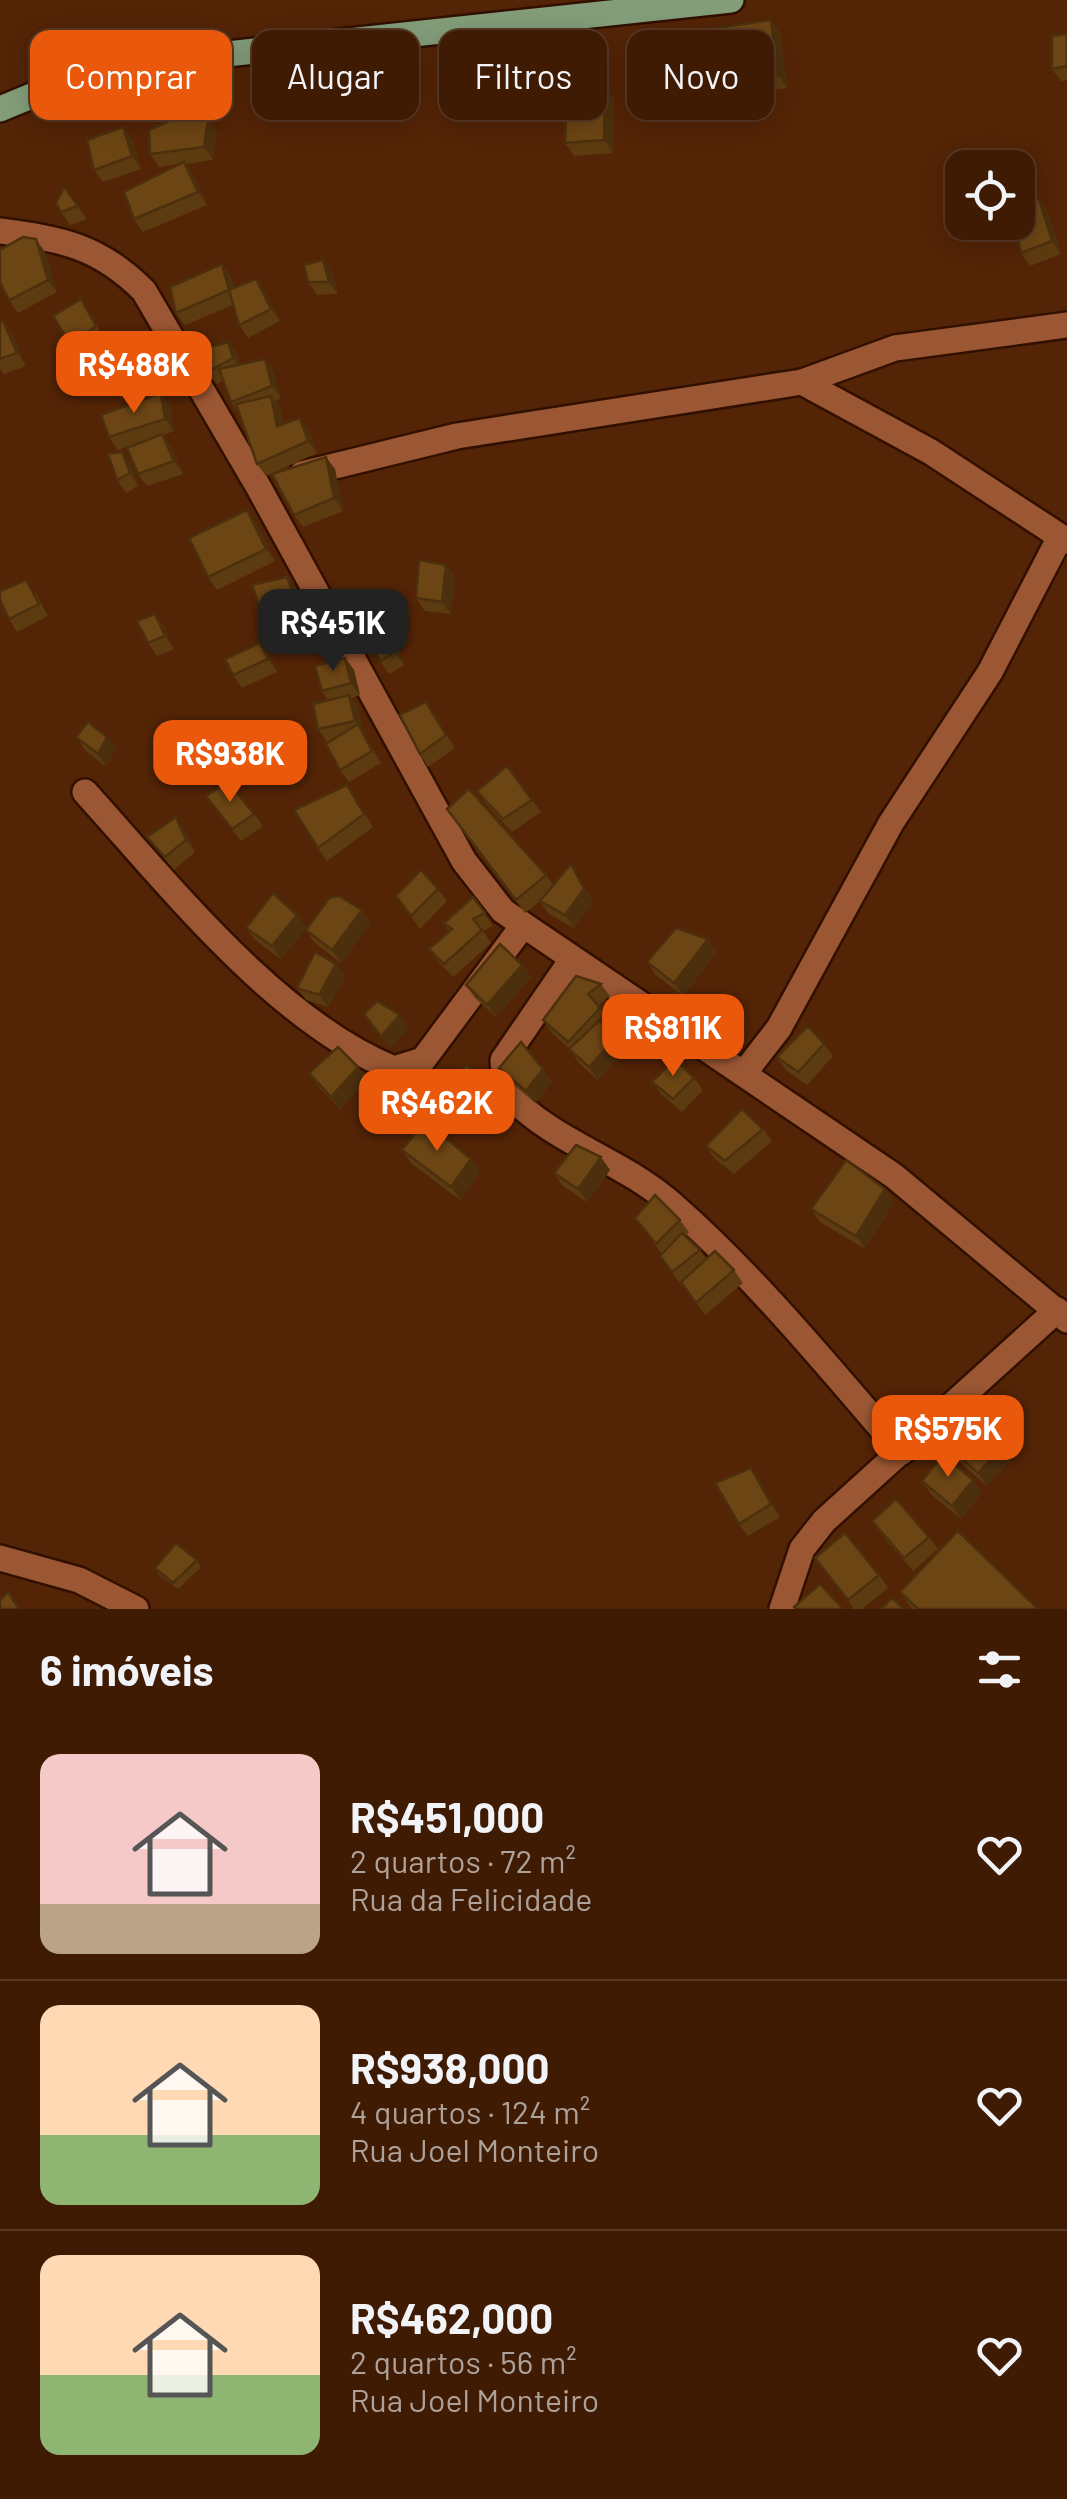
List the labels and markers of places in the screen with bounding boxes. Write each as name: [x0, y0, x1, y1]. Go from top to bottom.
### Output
pin: R$488K: [53, 331, 215, 416]
pin: R$451K: [252, 589, 414, 674]
pin: R$938K: [149, 720, 311, 805]
pin: R$811K: [592, 994, 754, 1079]
pin: R$462K: [356, 1069, 518, 1154]
pin: R$575K: [867, 1395, 1029, 1480]

